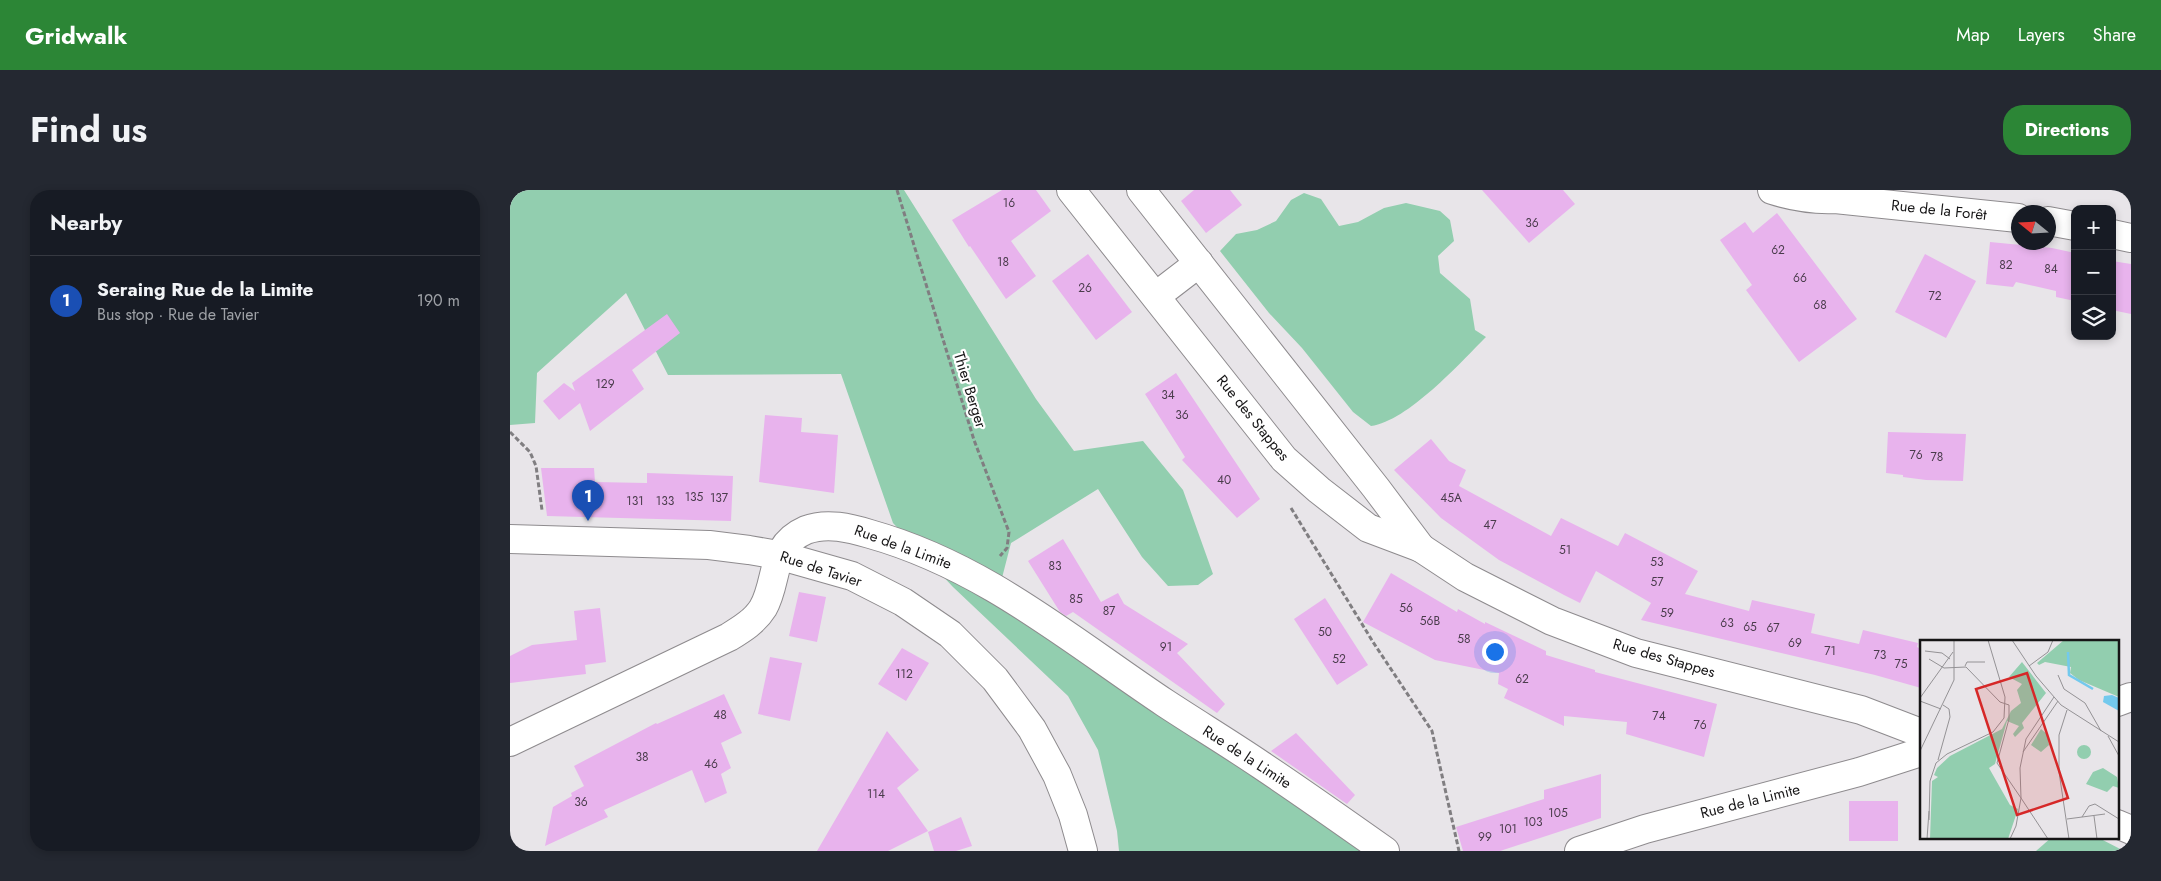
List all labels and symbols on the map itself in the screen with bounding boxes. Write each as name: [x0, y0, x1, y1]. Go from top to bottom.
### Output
house number: 16: [1003, 194, 1015, 212]
street label: Rue de la Forêt: [1890, 194, 1988, 226]
north arrow: [2011, 205, 2056, 250]
house number: 36: [1525, 214, 1539, 232]
house number: 62: [1771, 241, 1785, 259]
house number: 18: [997, 253, 1009, 271]
house number: 82: [1999, 256, 2013, 274]
house number: 84: [2044, 260, 2058, 278]
house number: 66: [1793, 269, 1807, 287]
house number: 26: [1078, 279, 1092, 297]
house number: 72: [1928, 287, 1942, 305]
house number: 68: [1813, 296, 1827, 314]
street label: Thier Berger: [948, 349, 992, 432]
street label: Rue des Stappes: [1211, 370, 1295, 466]
house number: 129: [595, 375, 615, 393]
house number: 34: [1161, 386, 1175, 404]
house number: 36: [1175, 406, 1189, 424]
house number: 76: [1909, 446, 1923, 464]
house number: 78: [1931, 448, 1943, 466]
house number: 40: [1217, 471, 1231, 489]
pin: 1: [572, 480, 604, 521]
house number: 135: [685, 488, 704, 506]
house number: 137: [710, 489, 729, 507]
house number: 45A: [1440, 489, 1462, 507]
house number: 131: [626, 492, 644, 510]
house number: 133: [656, 492, 675, 510]
house number: 47: [1483, 516, 1497, 534]
street label: Rue de la Limite: [851, 519, 955, 575]
house number: 51: [1559, 541, 1571, 559]
street label: Rue de Tavier: [777, 545, 866, 593]
house number: 53: [1650, 553, 1664, 571]
house number: 83: [1048, 557, 1062, 575]
house number: 57: [1650, 573, 1664, 591]
house number: 85: [1069, 590, 1083, 608]
house number: 56: [1399, 599, 1413, 617]
house number: 87: [1103, 602, 1116, 620]
house number: 59: [1660, 604, 1674, 622]
house number: 56B: [1420, 612, 1440, 630]
house number: 63: [1720, 614, 1734, 632]
house number: 65: [1743, 618, 1757, 636]
house number: 67: [1766, 619, 1780, 637]
house number: 50: [1318, 623, 1332, 641]
house number: 58: [1457, 630, 1471, 648]
street label: Rue des Stappes: [1610, 633, 1718, 683]
house number: 69: [1788, 634, 1802, 652]
house number: 91: [1160, 638, 1172, 656]
your location: [1482, 639, 1508, 665]
inset map: [1920, 640, 2118, 838]
house number: 71: [1824, 642, 1836, 660]
house number: 73: [1874, 646, 1887, 664]
house number: 52: [1332, 650, 1346, 668]
house number: 75: [1894, 655, 1908, 673]
house number: 112: [895, 665, 913, 683]
house number: 62: [1515, 670, 1529, 688]
house number: 48: [713, 706, 727, 724]
house number: 74: [1652, 707, 1666, 725]
house number: 76: [1693, 716, 1707, 734]
street label: Rue de la Limite: [1198, 720, 1296, 794]
house number: 38: [635, 748, 649, 766]
house number: 46: [704, 755, 718, 773]
street label: Rue de la Limite: [1698, 778, 1802, 824]
house number: 114: [867, 785, 885, 803]
house number: 36: [574, 793, 588, 811]
house number: 105: [1548, 804, 1568, 822]
house number: 103: [1523, 813, 1543, 831]
house number: 101: [1499, 820, 1517, 838]
house number: 99: [1478, 828, 1492, 846]

